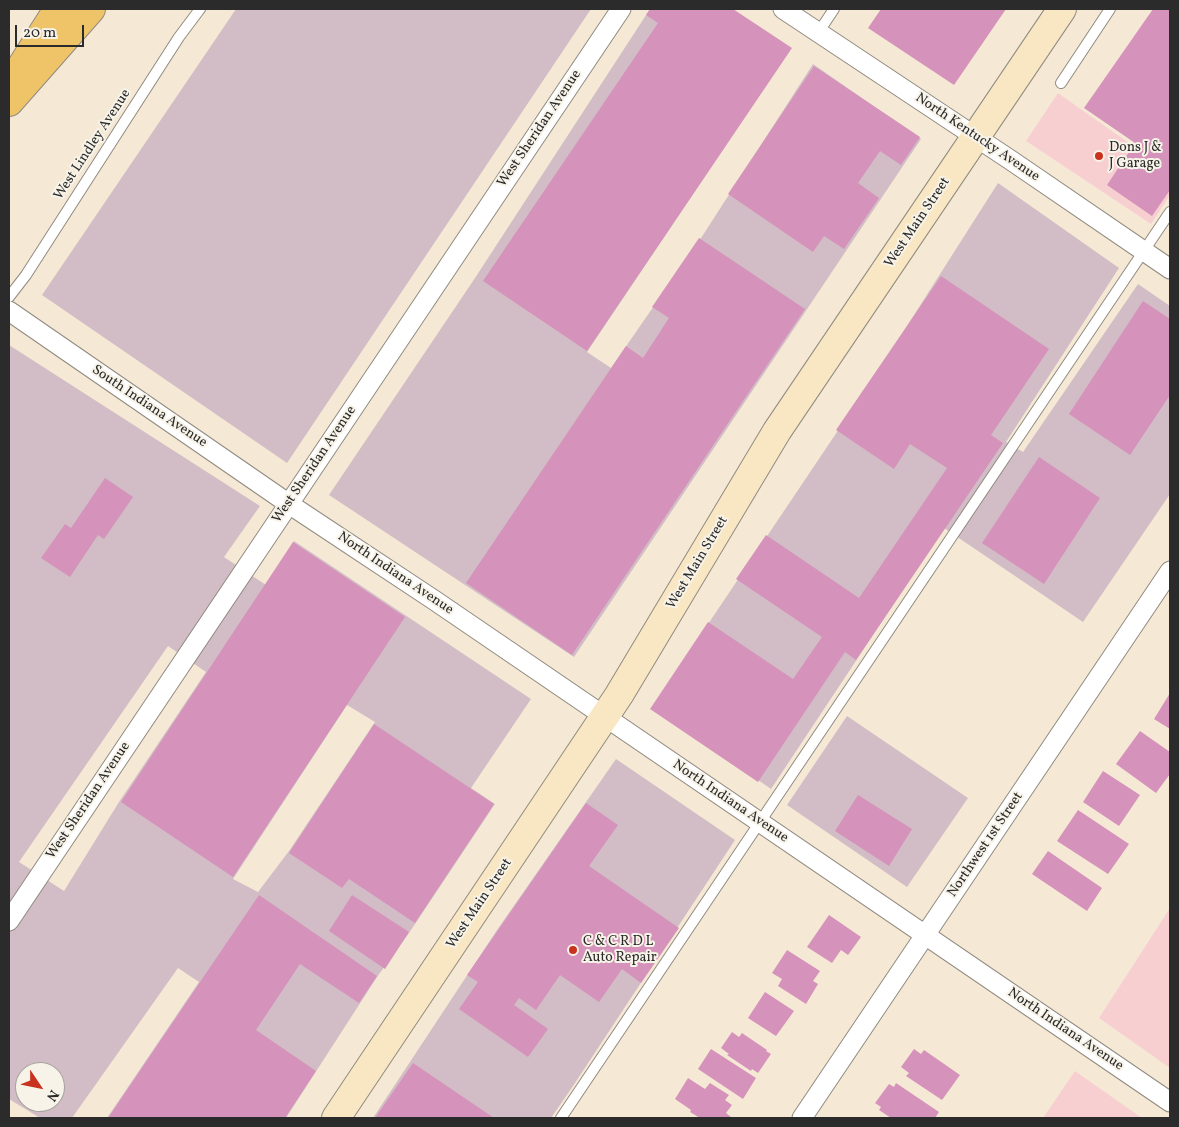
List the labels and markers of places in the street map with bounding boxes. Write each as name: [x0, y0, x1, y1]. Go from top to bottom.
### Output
place label: Dons J & J Garage: [1109, 140, 1162, 172]
marker: Dons J & J Garage: [1093, 150, 1105, 162]
place label: C & C R D L Auto Repair: [583, 934, 656, 966]
marker: C & C R D L Auto Repair: [567, 944, 579, 956]

